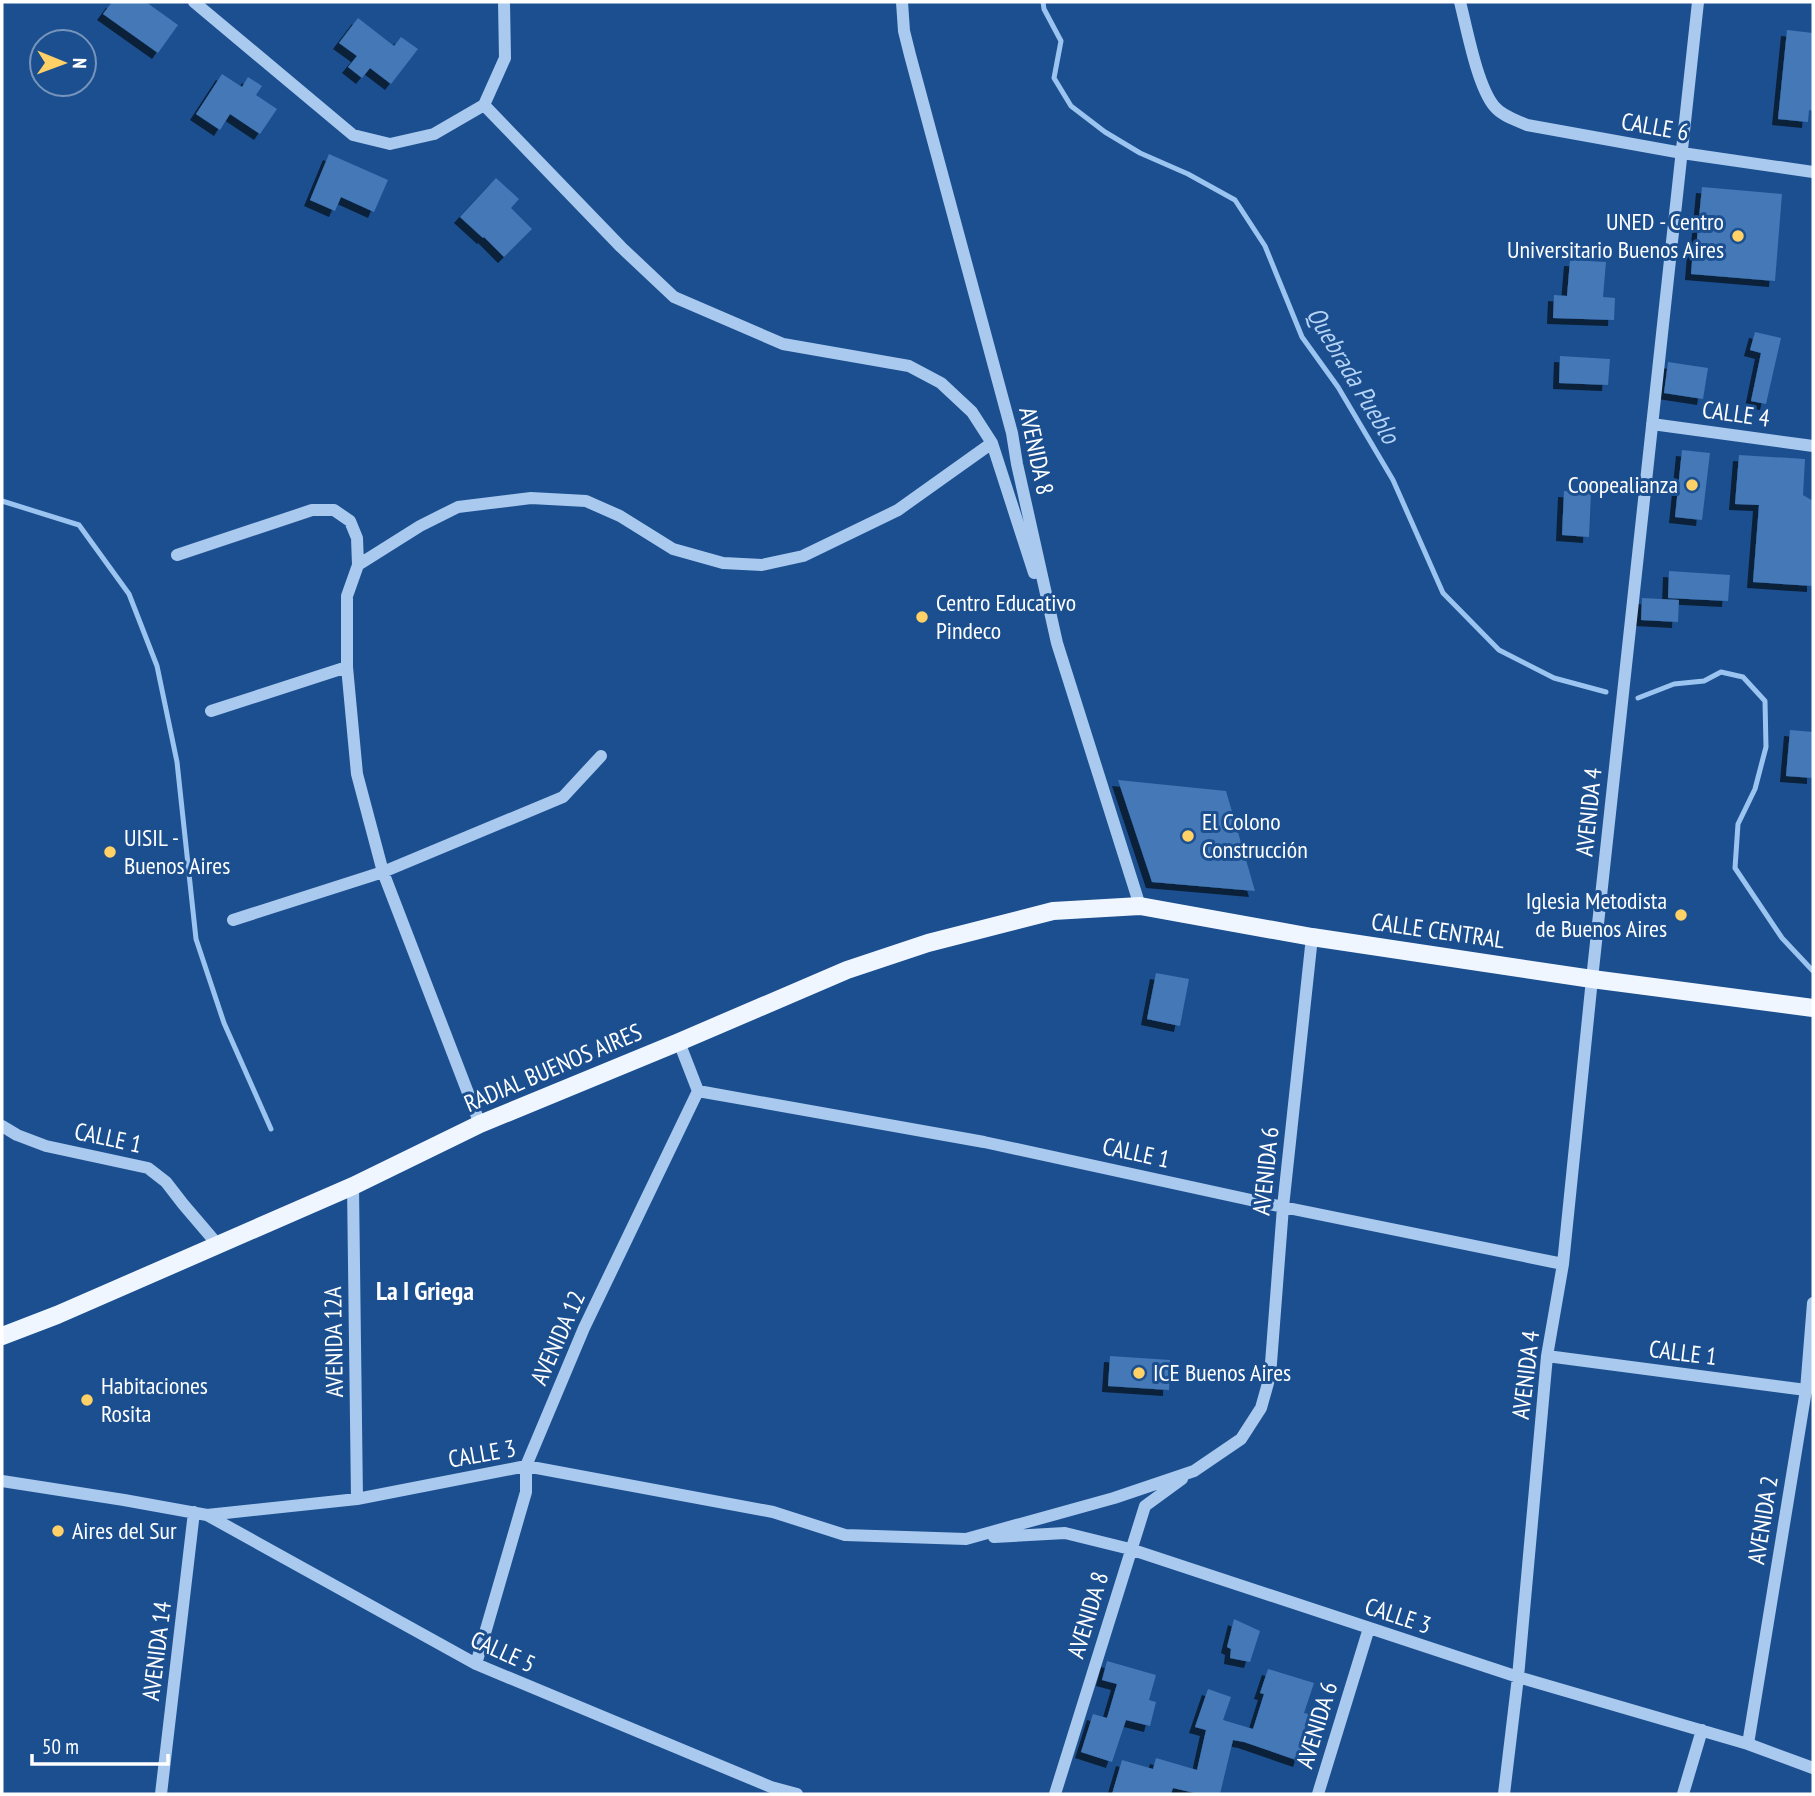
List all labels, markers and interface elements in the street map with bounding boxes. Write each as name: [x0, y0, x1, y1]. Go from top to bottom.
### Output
north arrow: [28, 28, 98, 98]
text: N: [68, 58, 92, 69]
street label: CALLE 6: [1619, 105, 1691, 148]
place label: UNED - Centro Universitario Buenos Aires: [1507, 206, 1724, 265]
marker: UNED - Centro Universitario Buenos Aires: [1730, 228, 1746, 244]
water label: Quebrada Pueblo: [1300, 300, 1408, 451]
street label: CALLE 4: [1700, 393, 1772, 434]
street label: AVENIDA 8: [1012, 404, 1061, 498]
place label: Coopealianza: [1568, 469, 1678, 500]
marker: Coopealianza: [1684, 477, 1700, 493]
place label: Centro Educativo Pindeco: [936, 587, 1076, 646]
marker: Centro Educativo Pindeco: [914, 609, 930, 625]
street label: AVENIDA 4: [1568, 766, 1609, 858]
place label: El Colono Construcción: [1202, 806, 1308, 865]
place label: UISIL - Buenos Aires: [124, 822, 230, 881]
marker: El Colono Construcción: [1180, 828, 1196, 844]
marker: UISIL - Buenos Aires: [102, 844, 118, 860]
place label: Iglesia Metodista de Buenos Aires: [1526, 885, 1667, 944]
street label: CALLE CENTRAL: [1369, 906, 1507, 955]
marker: Iglesia Metodista de Buenos Aires: [1673, 907, 1689, 923]
street label: RADIAL BUENOS AIRES: [459, 1016, 646, 1119]
street label: CALLE 1: [72, 1115, 145, 1160]
street label: AVENIDA 6: [1245, 1125, 1286, 1217]
street label: CALLE 1: [1100, 1130, 1173, 1175]
district label: La I Griega: [376, 1274, 474, 1307]
street label: AVENIDA 12A: [317, 1286, 350, 1398]
street label: AVENIDA 12: [523, 1286, 592, 1390]
street label: AVENIDA 4: [1505, 1329, 1546, 1421]
street label: CALLE 1: [1647, 1333, 1719, 1372]
place label: ICE Buenos Aires: [1153, 1357, 1291, 1388]
marker: ICE Buenos Aires: [1131, 1365, 1147, 1381]
place label: Habitaciones Rosita: [101, 1370, 208, 1429]
marker: Habitaciones Rosita: [79, 1392, 95, 1408]
street label: CALLE 3: [446, 1432, 518, 1475]
street label: AVENIDA 2: [1740, 1474, 1785, 1566]
place label: Aires del Sur: [72, 1515, 177, 1546]
marker: Aires del Sur: [50, 1523, 66, 1539]
street label: AVENIDA 8: [1060, 1568, 1115, 1662]
street label: CALLE 3: [1361, 1590, 1435, 1641]
street label: AVENIDA 14: [135, 1599, 178, 1702]
street label: CALLE 5: [466, 1624, 541, 1680]
street label: AVENIDA 6: [1289, 1678, 1344, 1772]
scale bar: [32, 1722, 168, 1766]
text: 50 m: [42, 1733, 79, 1760]

